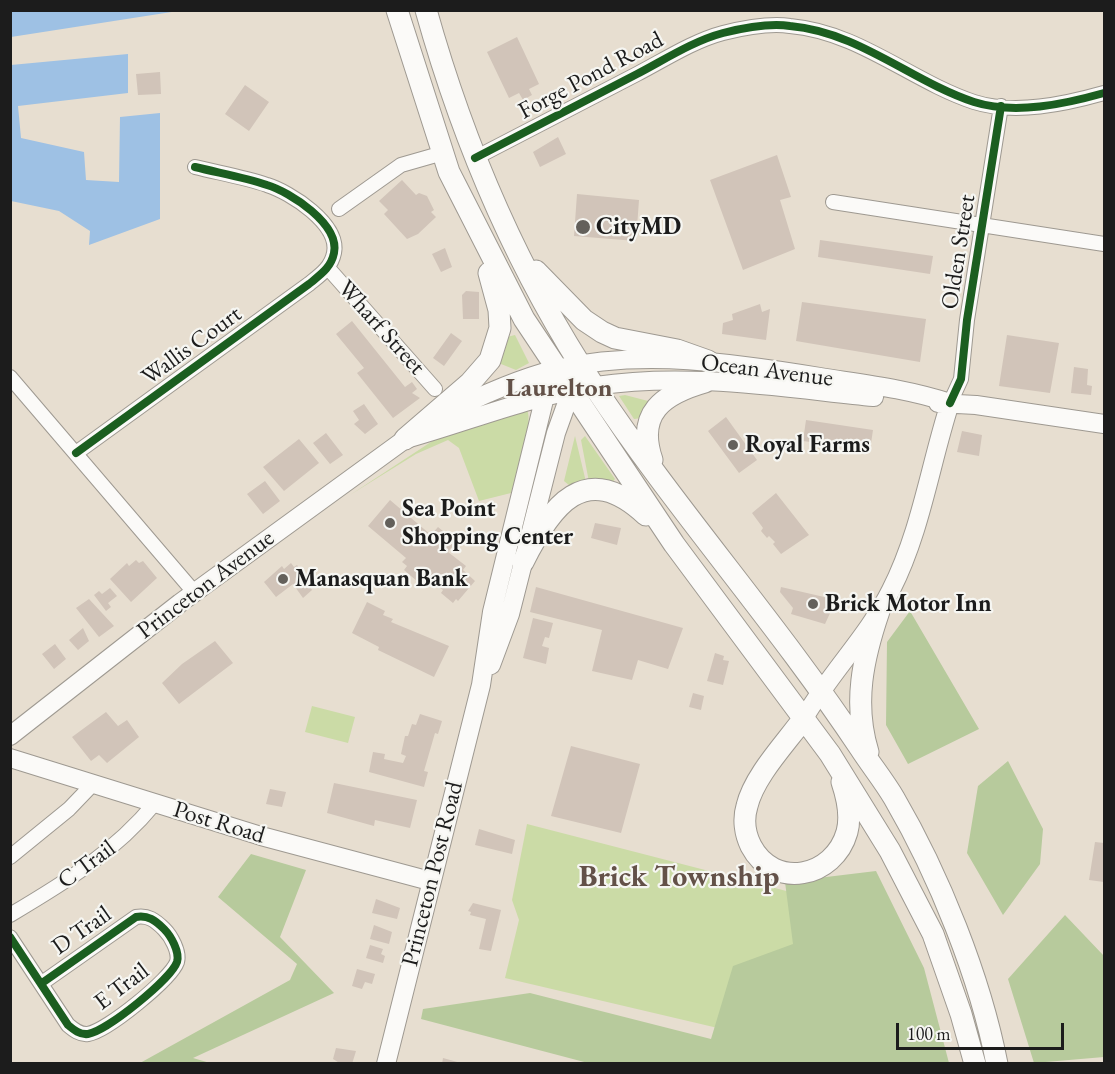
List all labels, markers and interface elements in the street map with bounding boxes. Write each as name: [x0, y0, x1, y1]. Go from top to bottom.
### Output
street label: Forge Pond Road: [514, 26, 668, 126]
street label: Olden Street: [936, 193, 982, 311]
place label: CityMD: [596, 213, 681, 241]
marker: CityMD: [574, 218, 592, 236]
street label: Wharf Street: [331, 275, 431, 381]
street label: Wallis Court: [137, 300, 247, 392]
street label: Ocean Avenue: [699, 349, 835, 393]
district label: Laurelton: [506, 373, 612, 405]
place label: Royal Farms: [745, 431, 870, 459]
marker: Royal Farms: [726, 438, 740, 452]
place label: Sea Point Shopping Center: [402, 495, 573, 551]
marker: Sea Point Shopping Center: [383, 516, 397, 530]
street label: Princeton Avenue: [132, 524, 280, 646]
place label: Manasquan Bank: [295, 565, 468, 593]
marker: Manasquan Bank: [276, 572, 290, 586]
place label: Brick Motor Inn: [825, 590, 992, 618]
marker: Brick Motor Inn: [806, 597, 820, 611]
street label: Princeton Post Road: [396, 779, 470, 969]
street label: Post Road: [170, 795, 268, 851]
street label: C Trail: [52, 834, 122, 896]
district label: Brick Township: [579, 860, 779, 896]
street label: D Trail: [47, 900, 117, 962]
street label: E Trail: [89, 957, 155, 1017]
scale bar: [899, 1011, 1067, 1049]
text: 100 m: [907, 1022, 951, 1045]

